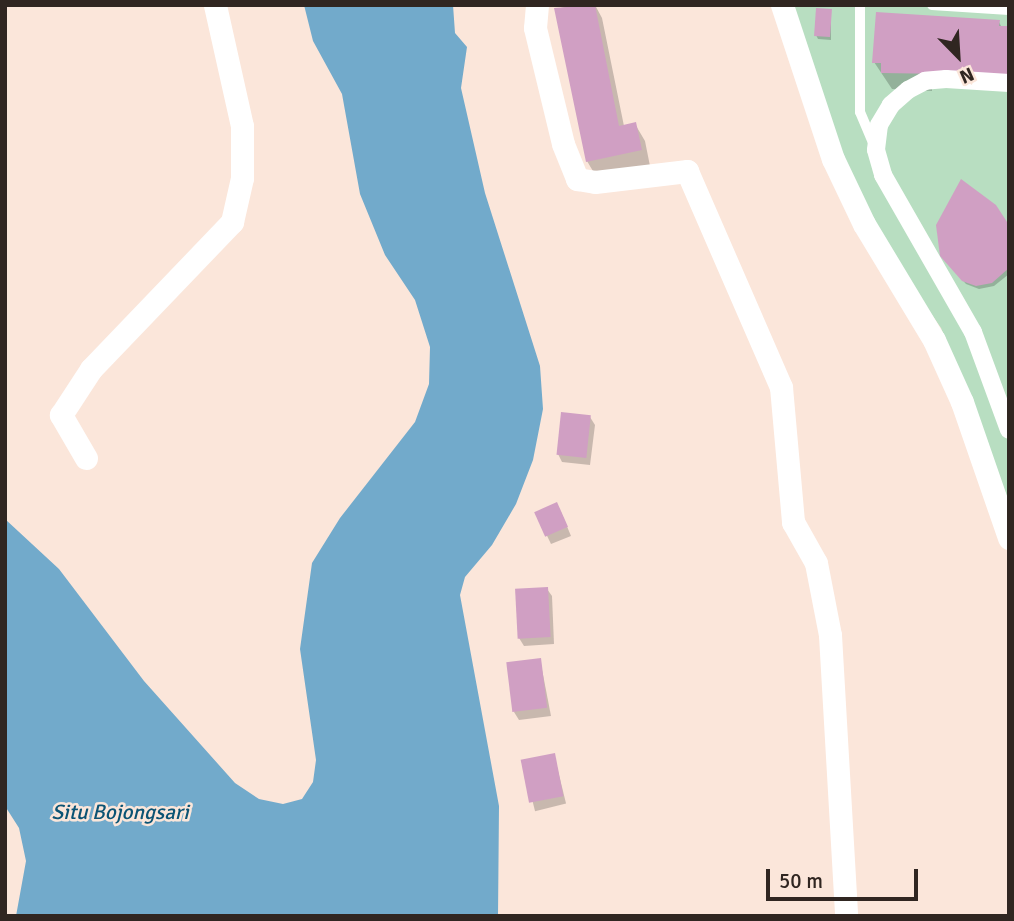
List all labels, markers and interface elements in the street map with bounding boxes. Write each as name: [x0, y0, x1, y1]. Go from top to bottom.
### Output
north arrow: [923, 21, 993, 91]
text: N: [956, 62, 977, 89]
water label: Situ Bojongsari: [51, 799, 189, 825]
scale bar: [769, 855, 921, 899]
text: 50 m: [779, 868, 823, 894]

